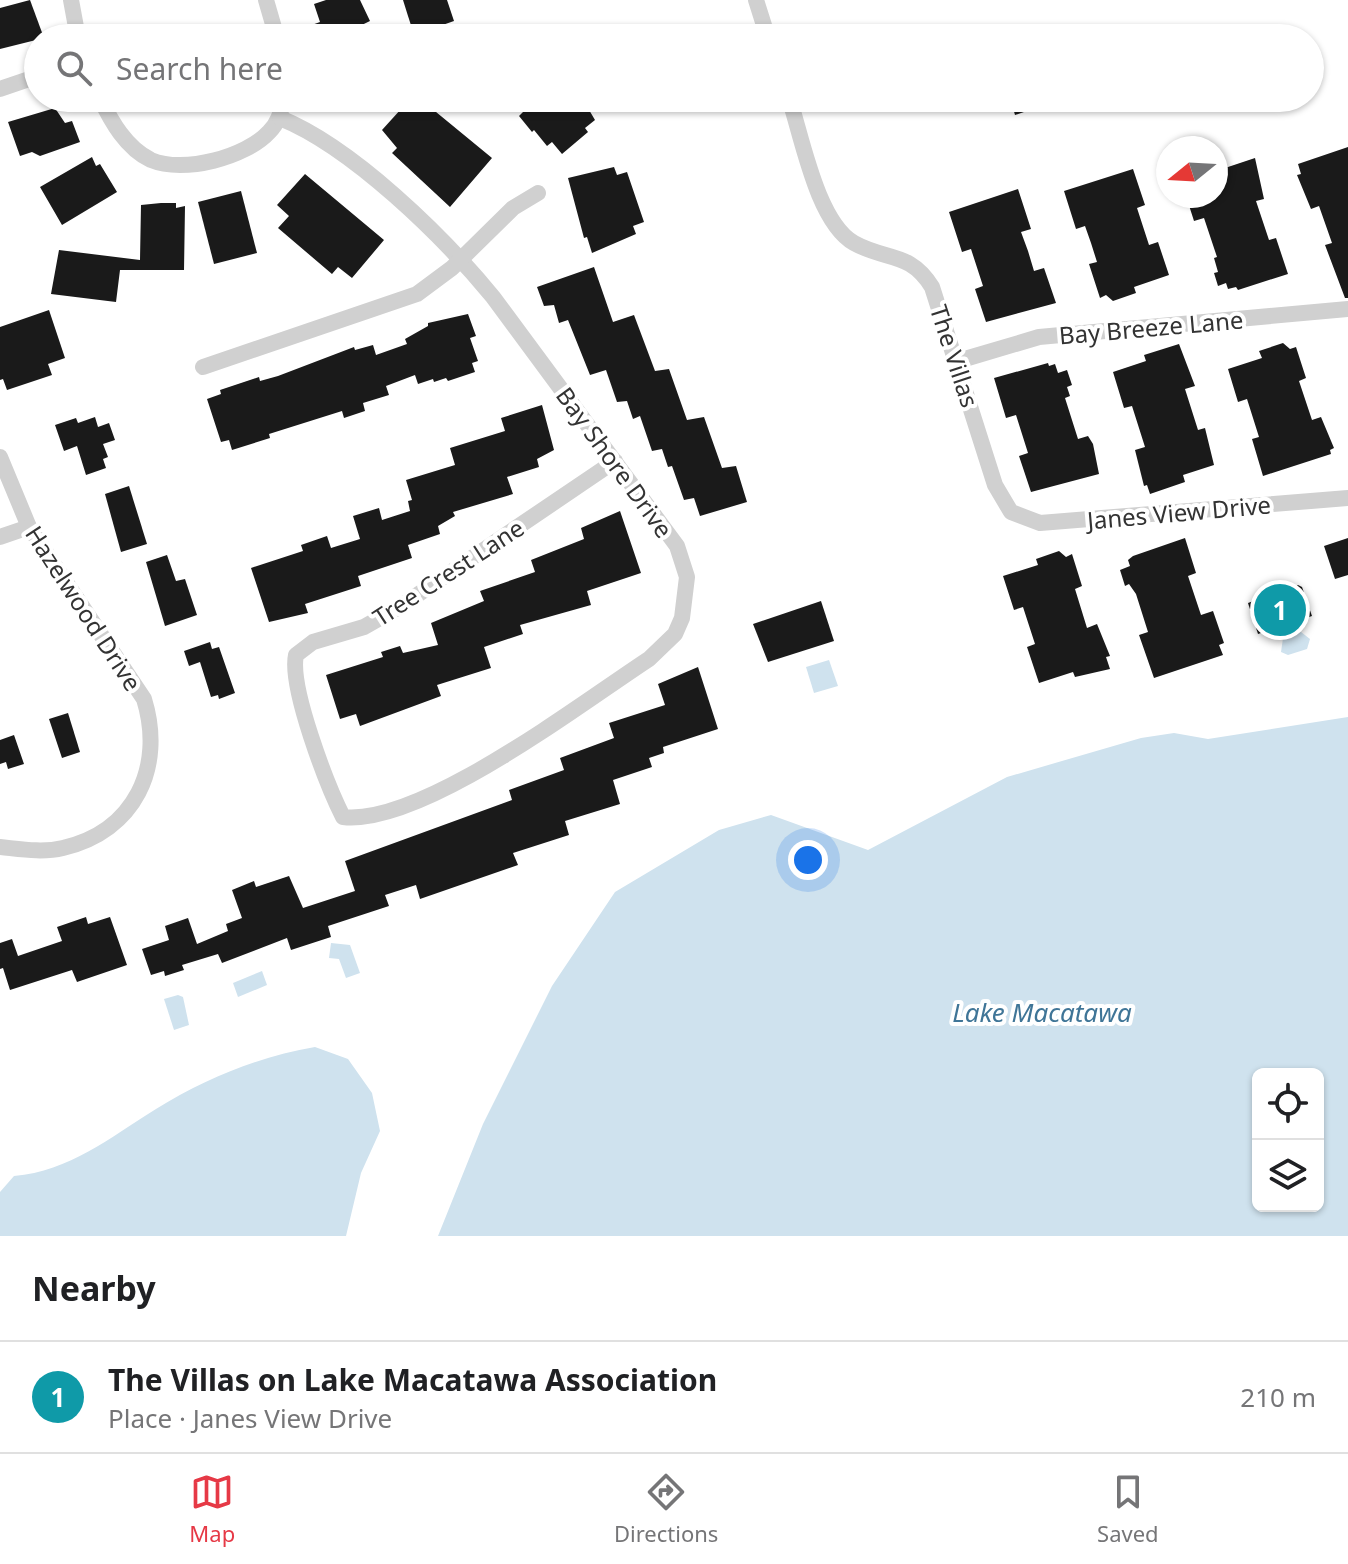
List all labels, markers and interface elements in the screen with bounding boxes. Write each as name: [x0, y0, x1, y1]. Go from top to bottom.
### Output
search box: [24, 24, 1324, 112]
icon: search: [52, 46, 96, 90]
text: Search here: [116, 48, 283, 89]
north arrow: [1156, 136, 1228, 208]
street label: The Villas: [923, 301, 987, 411]
street label: Bay Breeze Lane: [1057, 303, 1245, 351]
street label: Bay Shore Drive: [549, 380, 681, 544]
street label: Janes View Drive: [1084, 488, 1272, 537]
street label: Tree Crest Lane: [366, 511, 530, 633]
street label: Hazelwood Drive: [18, 519, 150, 697]
pin: 1: [1254, 580, 1306, 640]
your location: [788, 840, 828, 880]
water label: Lake Macatawa: [952, 994, 1132, 1030]
map controls: [1252, 1068, 1324, 1212]
button: locate: [1252, 1068, 1324, 1140]
button: layers: [1252, 1140, 1324, 1212]
text: Nearby: [32, 1265, 156, 1311]
text: The Villas on Lake Macatawa Association: [108, 1359, 717, 1400]
text: 1: [51, 1379, 65, 1415]
text: 210 m: [1240, 1379, 1316, 1415]
text: Place · Janes View Drive: [108, 1400, 392, 1436]
tab: Map: [189, 1470, 235, 1548]
tab: Directions: [614, 1470, 718, 1548]
tab: Saved: [1097, 1470, 1159, 1548]

